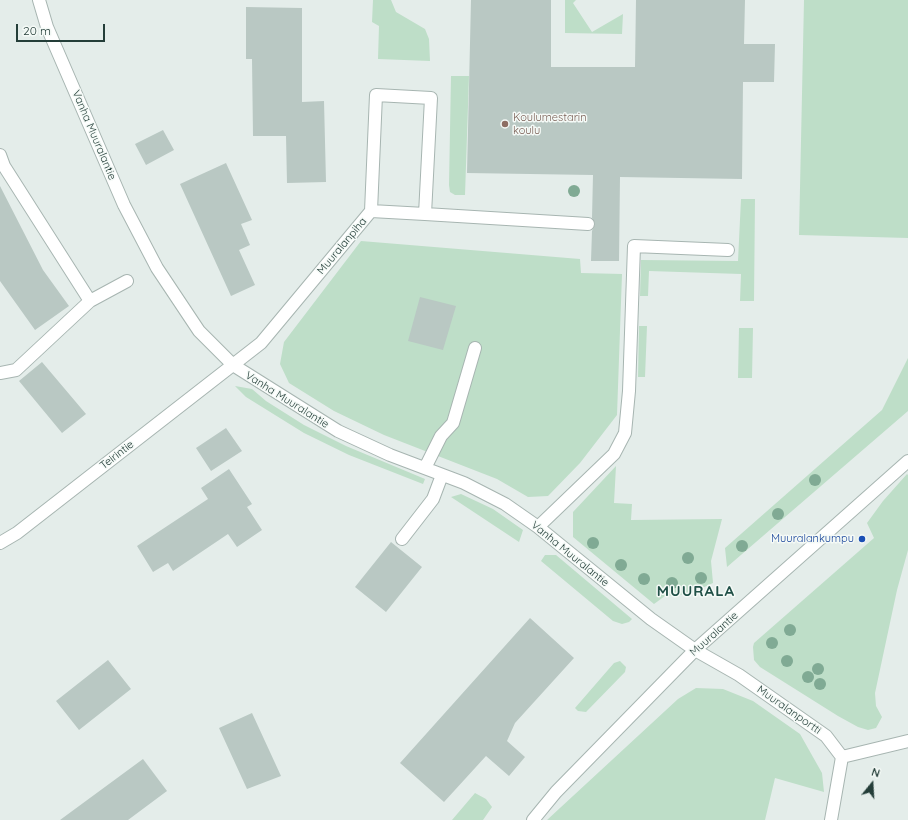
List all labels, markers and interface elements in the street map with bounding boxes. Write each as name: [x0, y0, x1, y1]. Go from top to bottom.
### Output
scale bar: [18, 16, 107, 42]
text: 20 m: [23, 23, 51, 38]
street label: Vanha Muuralantie: [69, 88, 119, 182]
place label: Koulumestarin koulu: [513, 111, 587, 137]
marker: Koulumestarin koulu: [500, 119, 510, 129]
street label: Muuralanpiha: [314, 215, 370, 277]
street label: Vanha Muuralantie: [243, 369, 331, 431]
street label: Teirintie: [98, 438, 136, 472]
street label: Vanha Muuralantie: [528, 519, 612, 589]
place label: Muuralankumpu: [771, 532, 854, 546]
marker: Muuralankumpu: [857, 534, 867, 544]
district label: MUURALA: [657, 582, 735, 600]
street label: Muuralantie: [687, 609, 741, 659]
street label: Muuralanportti: [754, 683, 824, 737]
north arrow: [852, 764, 892, 804]
text: N: [870, 765, 882, 780]

